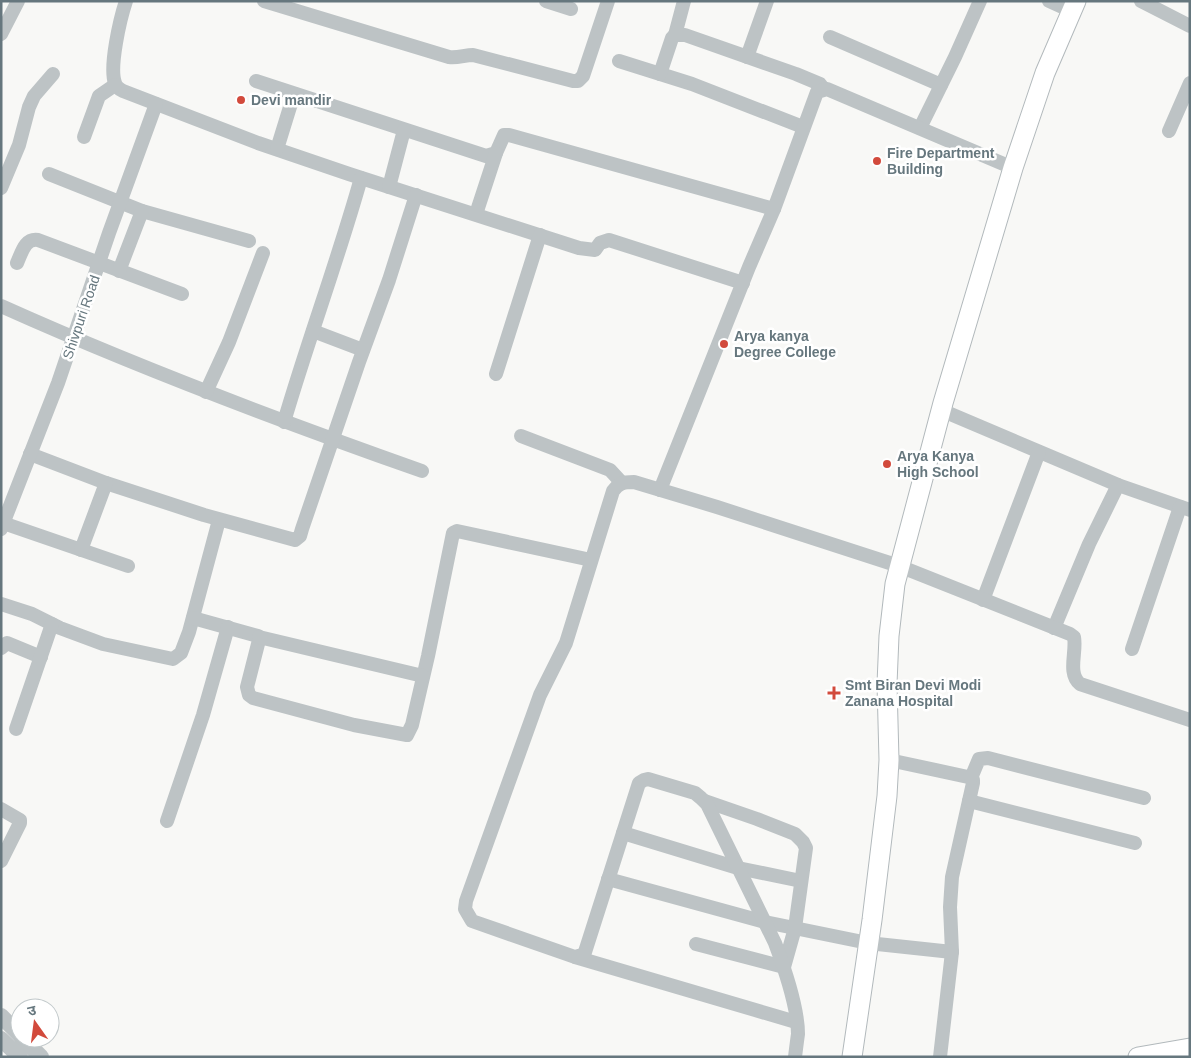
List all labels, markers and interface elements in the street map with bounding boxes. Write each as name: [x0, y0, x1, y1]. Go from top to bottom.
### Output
place label: Devi mandir: [251, 92, 332, 108]
marker: Devi mandir: [235, 94, 247, 106]
place label: Fire Department Building: [887, 145, 995, 177]
marker: Fire Department Building: [871, 155, 883, 167]
street label: Shivpuri Road: [59, 273, 103, 361]
place label: Arya kanya Degree College: [734, 328, 836, 360]
marker: Arya kanya Degree College: [718, 338, 730, 350]
place label: Arya Kanya High School: [897, 448, 979, 480]
marker: Arya Kanya High School: [881, 458, 893, 470]
place label: Smt Biran Devi Modi Zanana Hospital: [845, 677, 981, 709]
marker: Smt Biran Devi Modi Zanana Hospital: [827, 686, 841, 700]
north arrow: [10, 998, 60, 1048]
text: उ: [26, 1001, 39, 1019]

